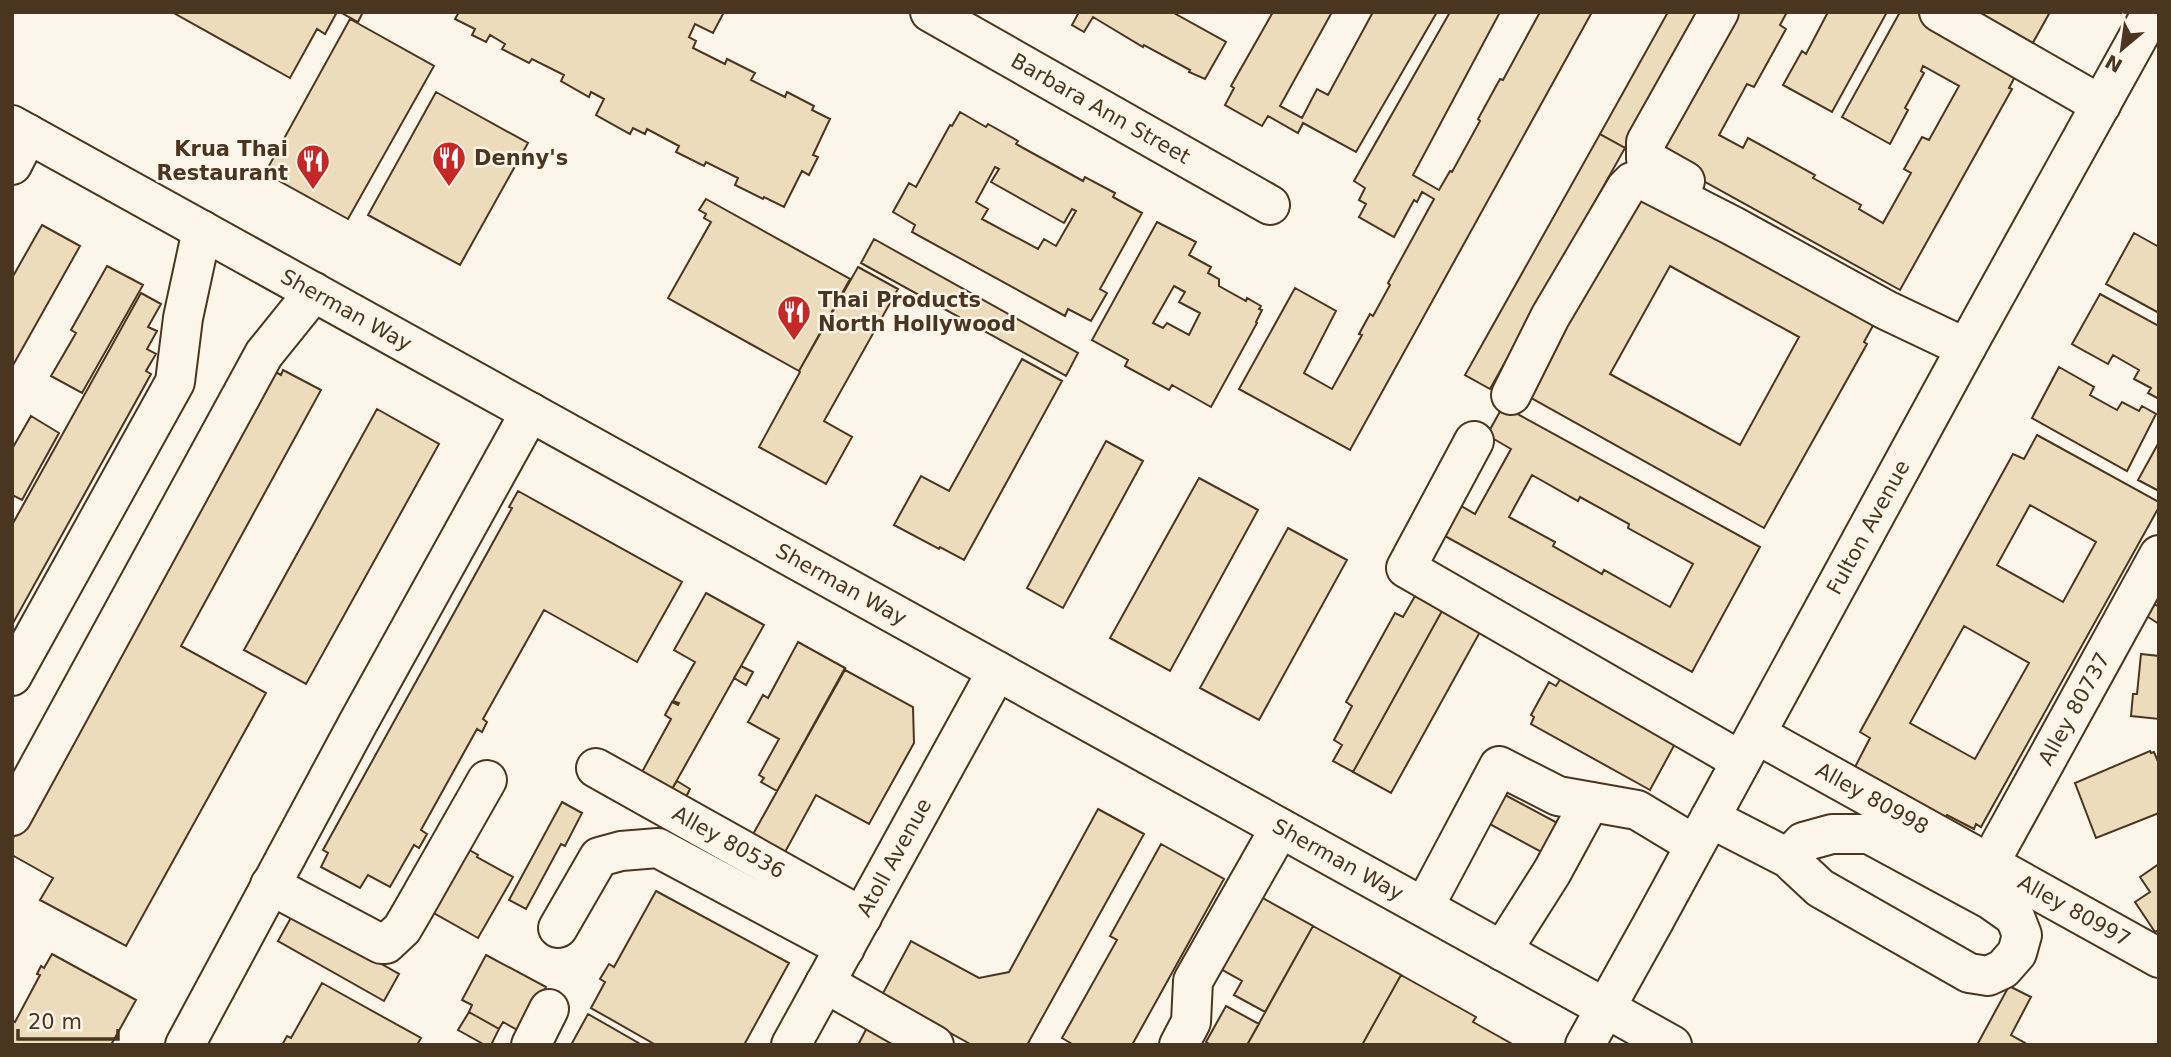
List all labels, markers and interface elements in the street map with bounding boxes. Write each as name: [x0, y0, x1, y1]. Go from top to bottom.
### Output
north arrow: [2087, 14, 2157, 84]
street label: Barbara Ann Street: [1007, 48, 1194, 169]
text: N: [2101, 50, 2126, 77]
place label: Krua Thai Restaurant: [156, 137, 288, 185]
restaurant icon: Denny's: [430, 139, 468, 188]
restaurant icon: Krua Thai Restaurant: [294, 142, 332, 191]
place label: Denny's: [474, 146, 568, 170]
street label: Sherman Way: [276, 264, 416, 356]
place label: Thai Products North Hollywood: [818, 288, 1016, 336]
restaurant icon: Thai Products North Hollywood: [775, 293, 813, 342]
street label: Fulton Avenue: [1822, 456, 1915, 599]
street label: Sherman Way: [772, 539, 911, 630]
street label: Alley 80737: [2034, 648, 2115, 769]
street label: Alley 80998: [1812, 758, 1933, 839]
street label: Atoll Avenue: [852, 794, 936, 921]
street label: Alley 80536: [668, 801, 789, 883]
street label: Sherman Way: [1268, 814, 1408, 906]
street label: Alley 80997: [2014, 870, 2135, 952]
scale bar: [18, 998, 117, 1042]
text: 20 m: [28, 1010, 82, 1034]

